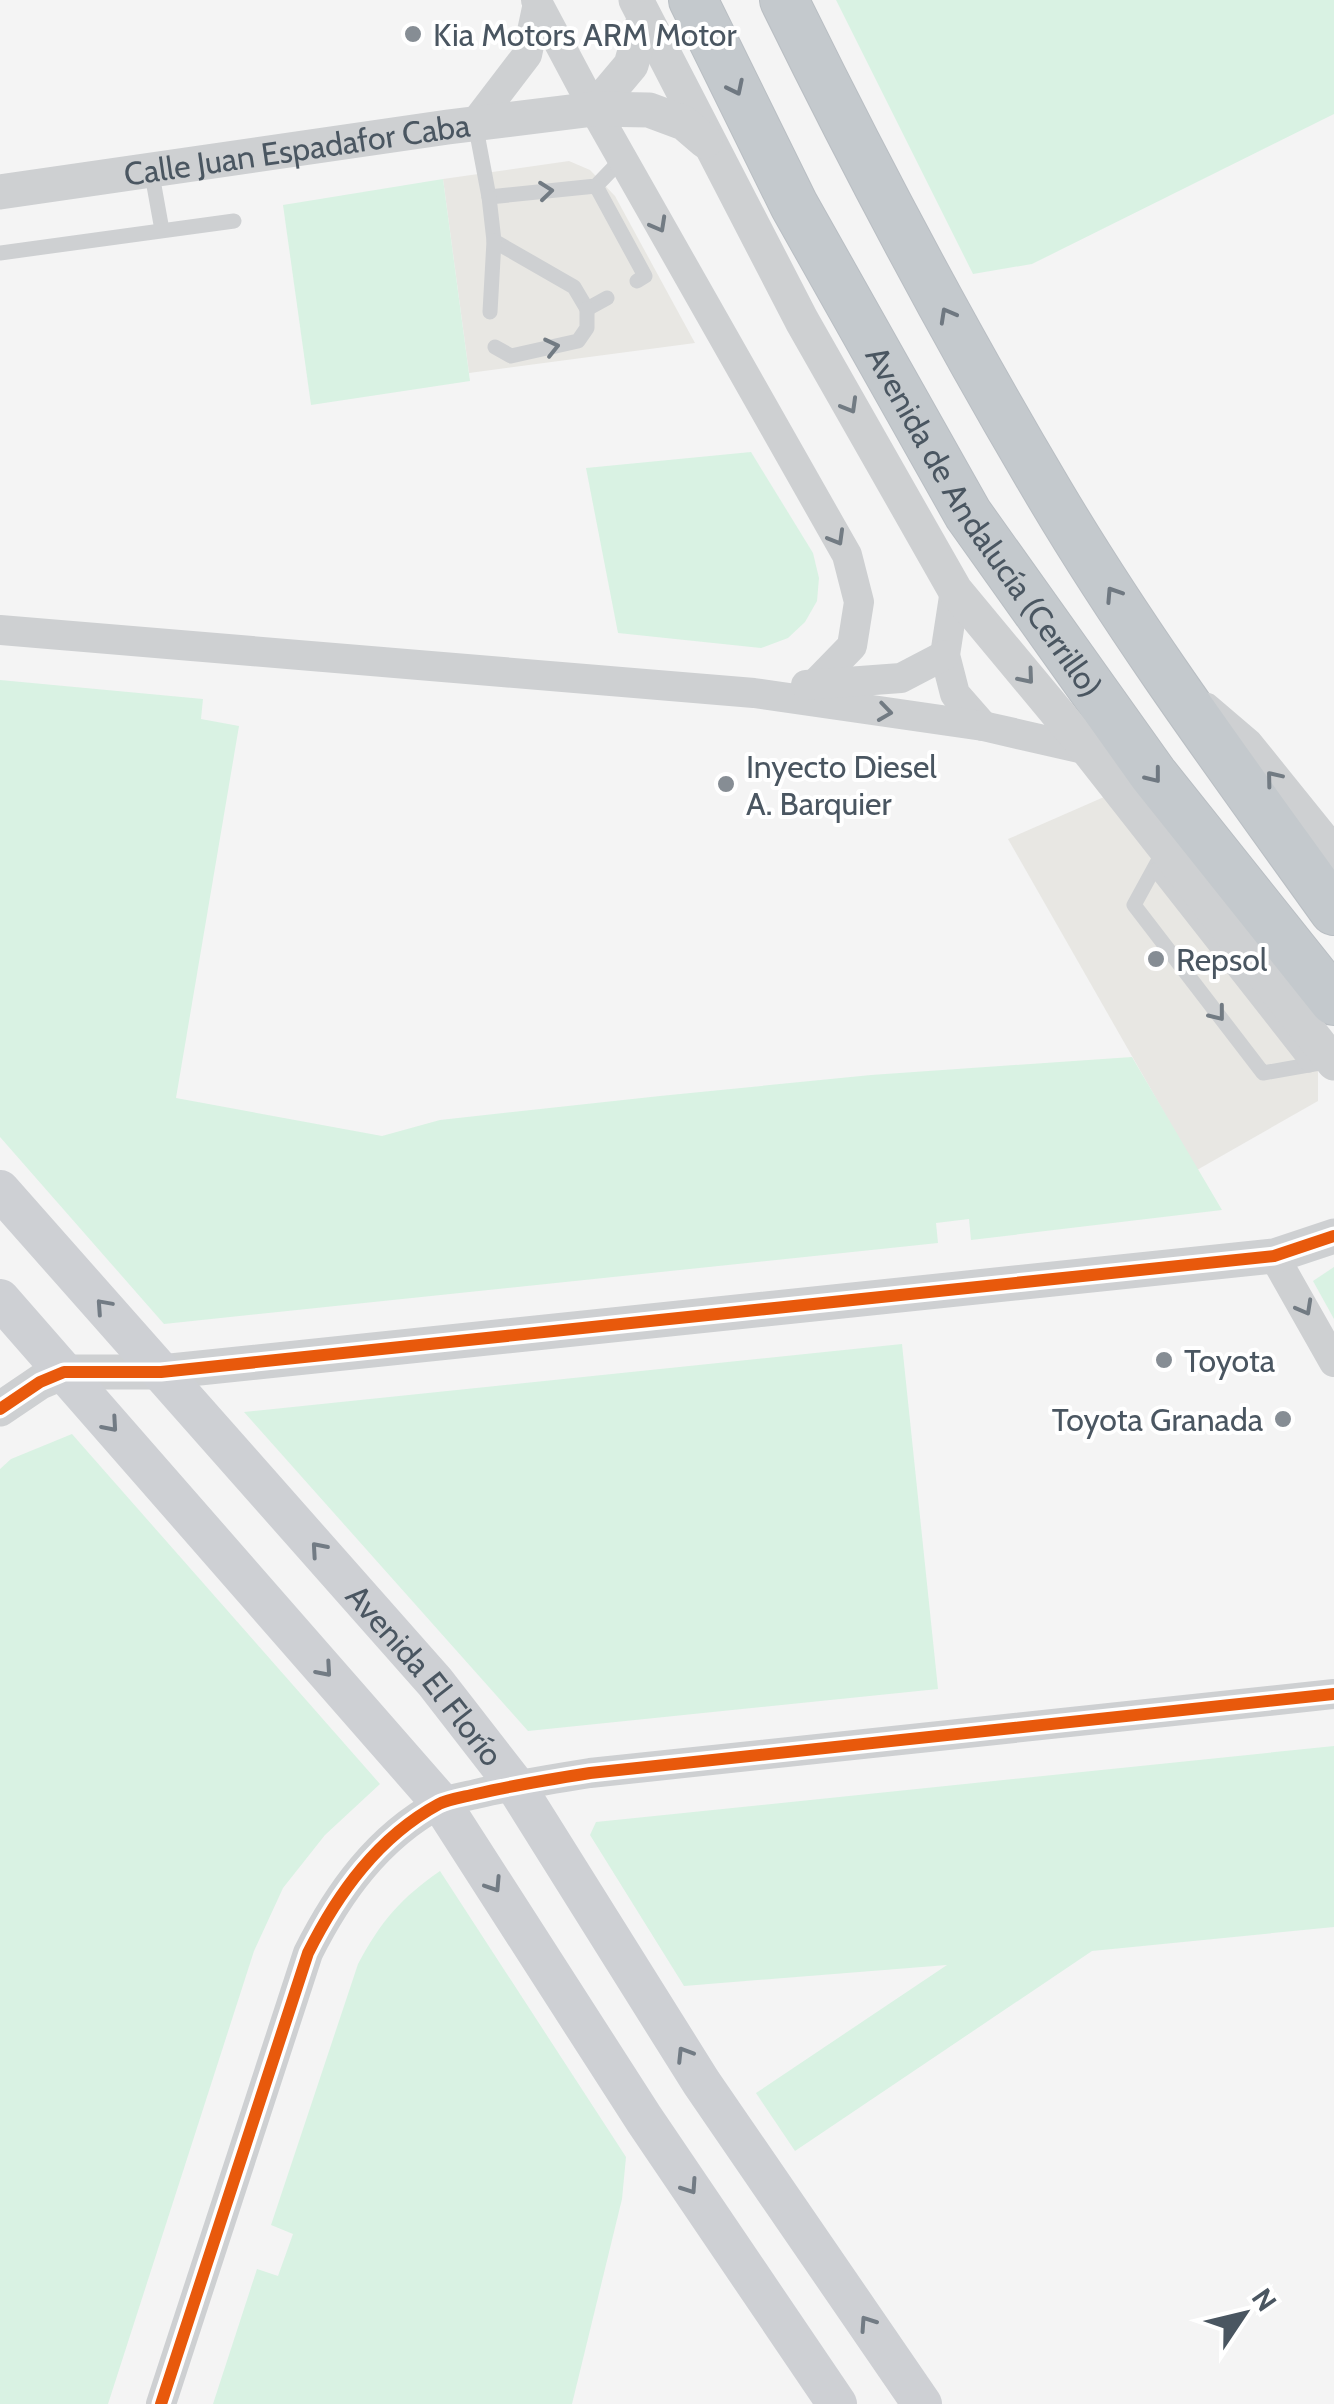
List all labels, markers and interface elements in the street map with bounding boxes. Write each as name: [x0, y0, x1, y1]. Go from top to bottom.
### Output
place label: Kia Motors ARM Motor: [433, 15, 737, 54]
marker: Kia Motors ARM Motor: [402, 23, 424, 45]
one-way arrow: [724, 77, 744, 95]
street label: Calle Juan Espadafor Caba: [121, 105, 473, 193]
one-way arrow: [538, 181, 554, 203]
one-way arrow: [646, 214, 666, 232]
one-way arrow: [940, 307, 960, 325]
one-way arrow: [543, 338, 560, 359]
street label: Avenida de Andalucía (Cerrillo): [858, 339, 1111, 704]
one-way arrow: [838, 395, 858, 413]
one-way arrow: [825, 527, 844, 545]
one-way arrow: [1107, 587, 1126, 605]
one-way arrow: [1015, 665, 1033, 683]
one-way arrow: [877, 700, 893, 721]
place label: Inyecto Diesel A. Barquier: [746, 747, 937, 823]
one-way arrow: [1143, 764, 1160, 782]
one-way arrow: [1267, 772, 1285, 790]
marker: Inyecto Diesel A. Barquier: [715, 773, 737, 795]
place label: Repsol: [1176, 940, 1268, 979]
marker: Repsol: [1145, 948, 1167, 970]
one-way arrow: [1206, 1003, 1223, 1021]
one-way arrow: [1292, 1298, 1312, 1316]
one-way arrow: [96, 1299, 114, 1318]
place label: Toyota: [1184, 1341, 1276, 1380]
marker: Toyota: [1153, 1349, 1175, 1371]
place label: Toyota Granada: [1052, 1400, 1264, 1439]
marker: Toyota Granada: [1272, 1408, 1294, 1430]
one-way arrow: [99, 1413, 117, 1432]
one-way arrow: [311, 1542, 329, 1561]
street label: Avenida El Florío: [338, 1576, 512, 1773]
one-way arrow: [313, 1658, 331, 1677]
one-way arrow: [481, 1874, 500, 1892]
one-way arrow: [677, 2047, 696, 2065]
one-way arrow: [678, 2175, 696, 2194]
north arrow: [1194, 2264, 1294, 2364]
text: N: [1245, 2282, 1284, 2318]
one-way arrow: [861, 2316, 879, 2335]

